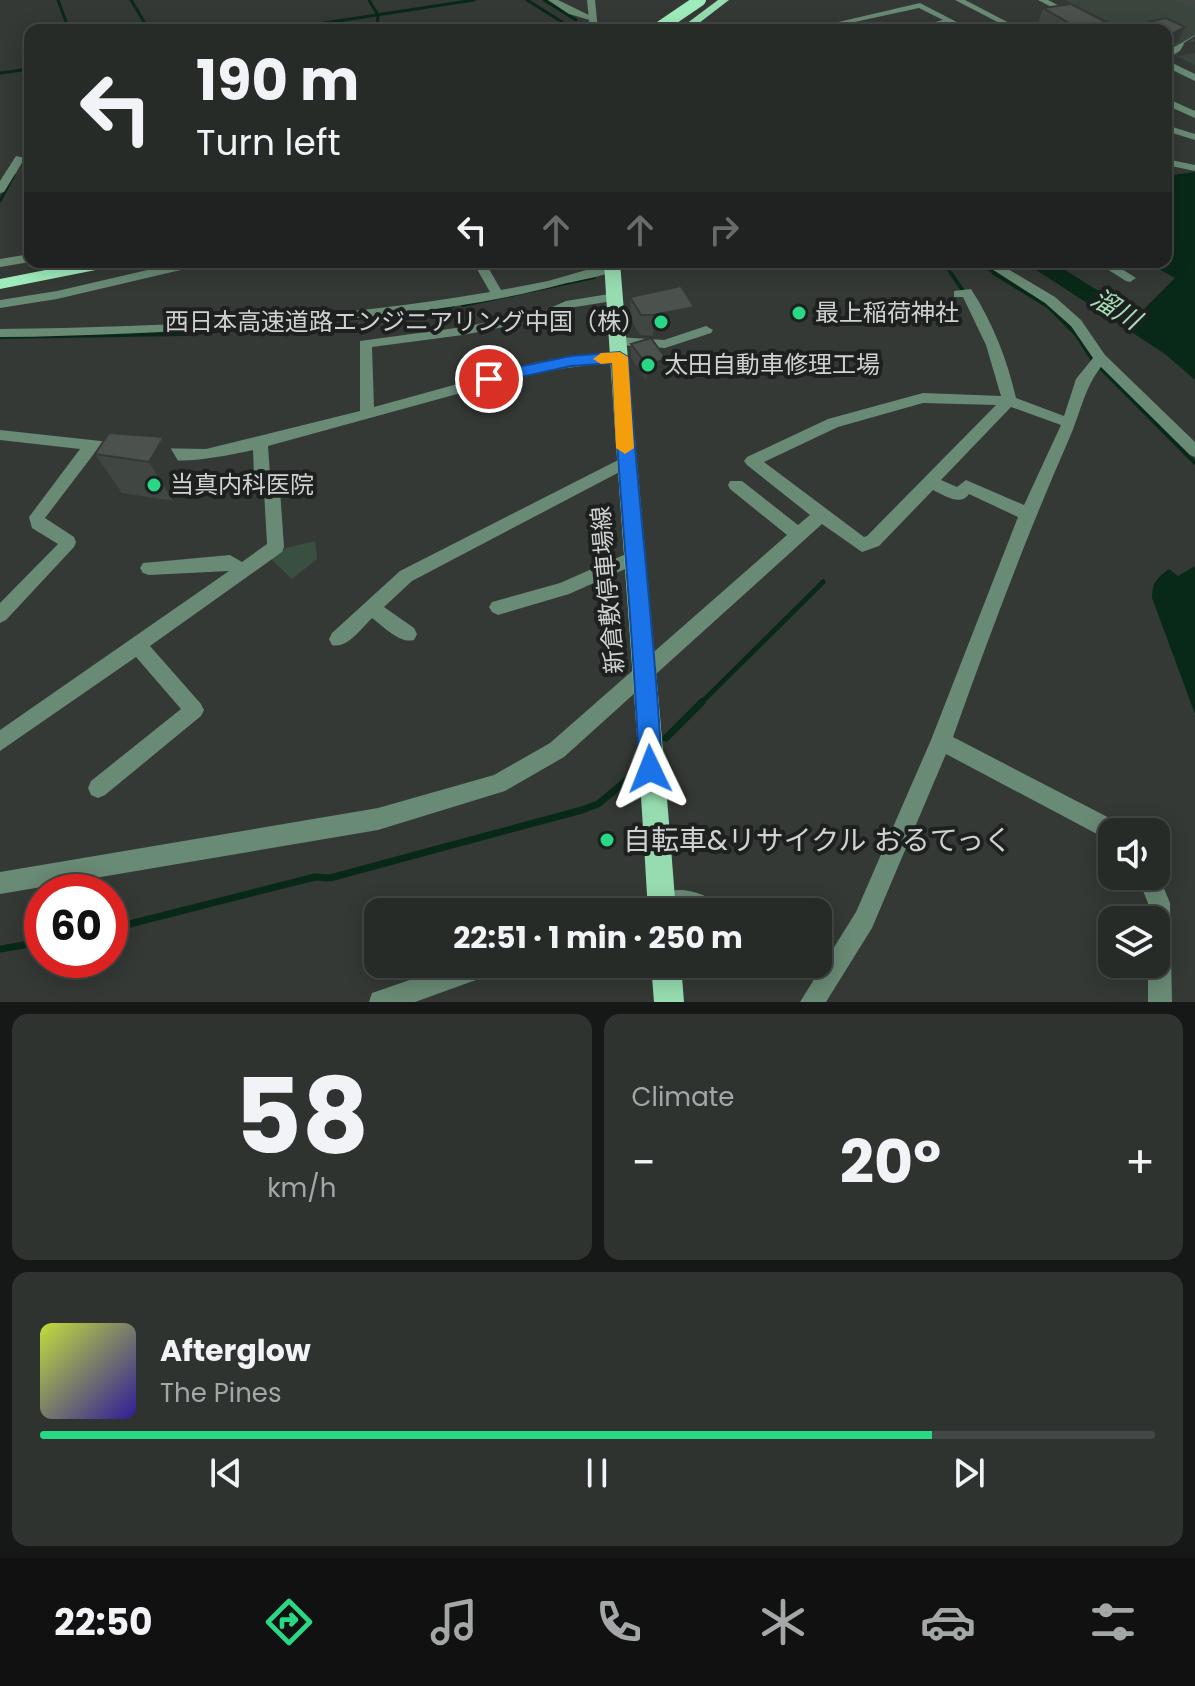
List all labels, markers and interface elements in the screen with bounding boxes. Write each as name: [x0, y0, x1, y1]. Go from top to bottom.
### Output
text: 190 m: [196, 41, 359, 120]
icon: left: [64, 56, 168, 160]
text: Turn left: [196, 117, 341, 168]
icon: left: [450, 208, 494, 252]
icon: ahead: [534, 208, 578, 252]
icon: ahead: [618, 208, 662, 252]
icon: right: [702, 208, 746, 252]
water label: 溜川: [1084, 280, 1150, 339]
place label: 最上稲荷神社: [815, 296, 959, 329]
marker: 最上稲荷神社: [790, 304, 808, 322]
place label: 西日本高速道路エンジニアリング中国（株）: [165, 305, 645, 338]
marker: 西日本高速道路エンジニアリング中国（株）: [652, 313, 670, 331]
pin: [455, 345, 523, 413]
place label: 太田自動車修理工場: [664, 348, 880, 381]
marker: 太田自動車修理工場: [639, 356, 657, 374]
icon: arrive: [467, 357, 511, 401]
place label: 当真内科医院: [170, 468, 314, 501]
marker: 当真内科医院: [145, 476, 163, 494]
street label: 新倉敷停車場線: [584, 505, 631, 675]
position arrow: [608, 727, 692, 811]
map controls: [1098, 818, 1170, 978]
button: sound: [1098, 818, 1170, 890]
place label: 自転車&リサイクル おるてっく: [623, 821, 1012, 860]
marker: 自転車&リサイクル おるてっく: [598, 831, 616, 849]
speed limit sign: 60: [24, 874, 128, 978]
button: layers: [1098, 906, 1170, 978]
text: 22:51 · 1 min · 250 m: [453, 916, 743, 959]
text: 58: [234, 1044, 369, 1189]
text: Climate: [632, 1079, 734, 1115]
text: 20°: [840, 1120, 941, 1204]
text: −: [632, 1132, 656, 1193]
text: +: [1125, 1132, 1155, 1193]
text: km/h: [267, 1170, 336, 1206]
text: Afterglow: [160, 1329, 311, 1372]
text: The Pines: [160, 1375, 282, 1411]
icon: previous: [204, 1451, 248, 1495]
icon: pause: [575, 1451, 619, 1495]
icon: next: [947, 1451, 991, 1495]
icon: directions: [261, 1594, 317, 1650]
icon: music: [426, 1594, 482, 1650]
icon: phone: [591, 1594, 647, 1650]
icon: climate: [755, 1594, 811, 1650]
icon: car: [920, 1594, 976, 1650]
icon: filters: [1085, 1594, 1141, 1650]
text: 22:50: [54, 1597, 153, 1648]

